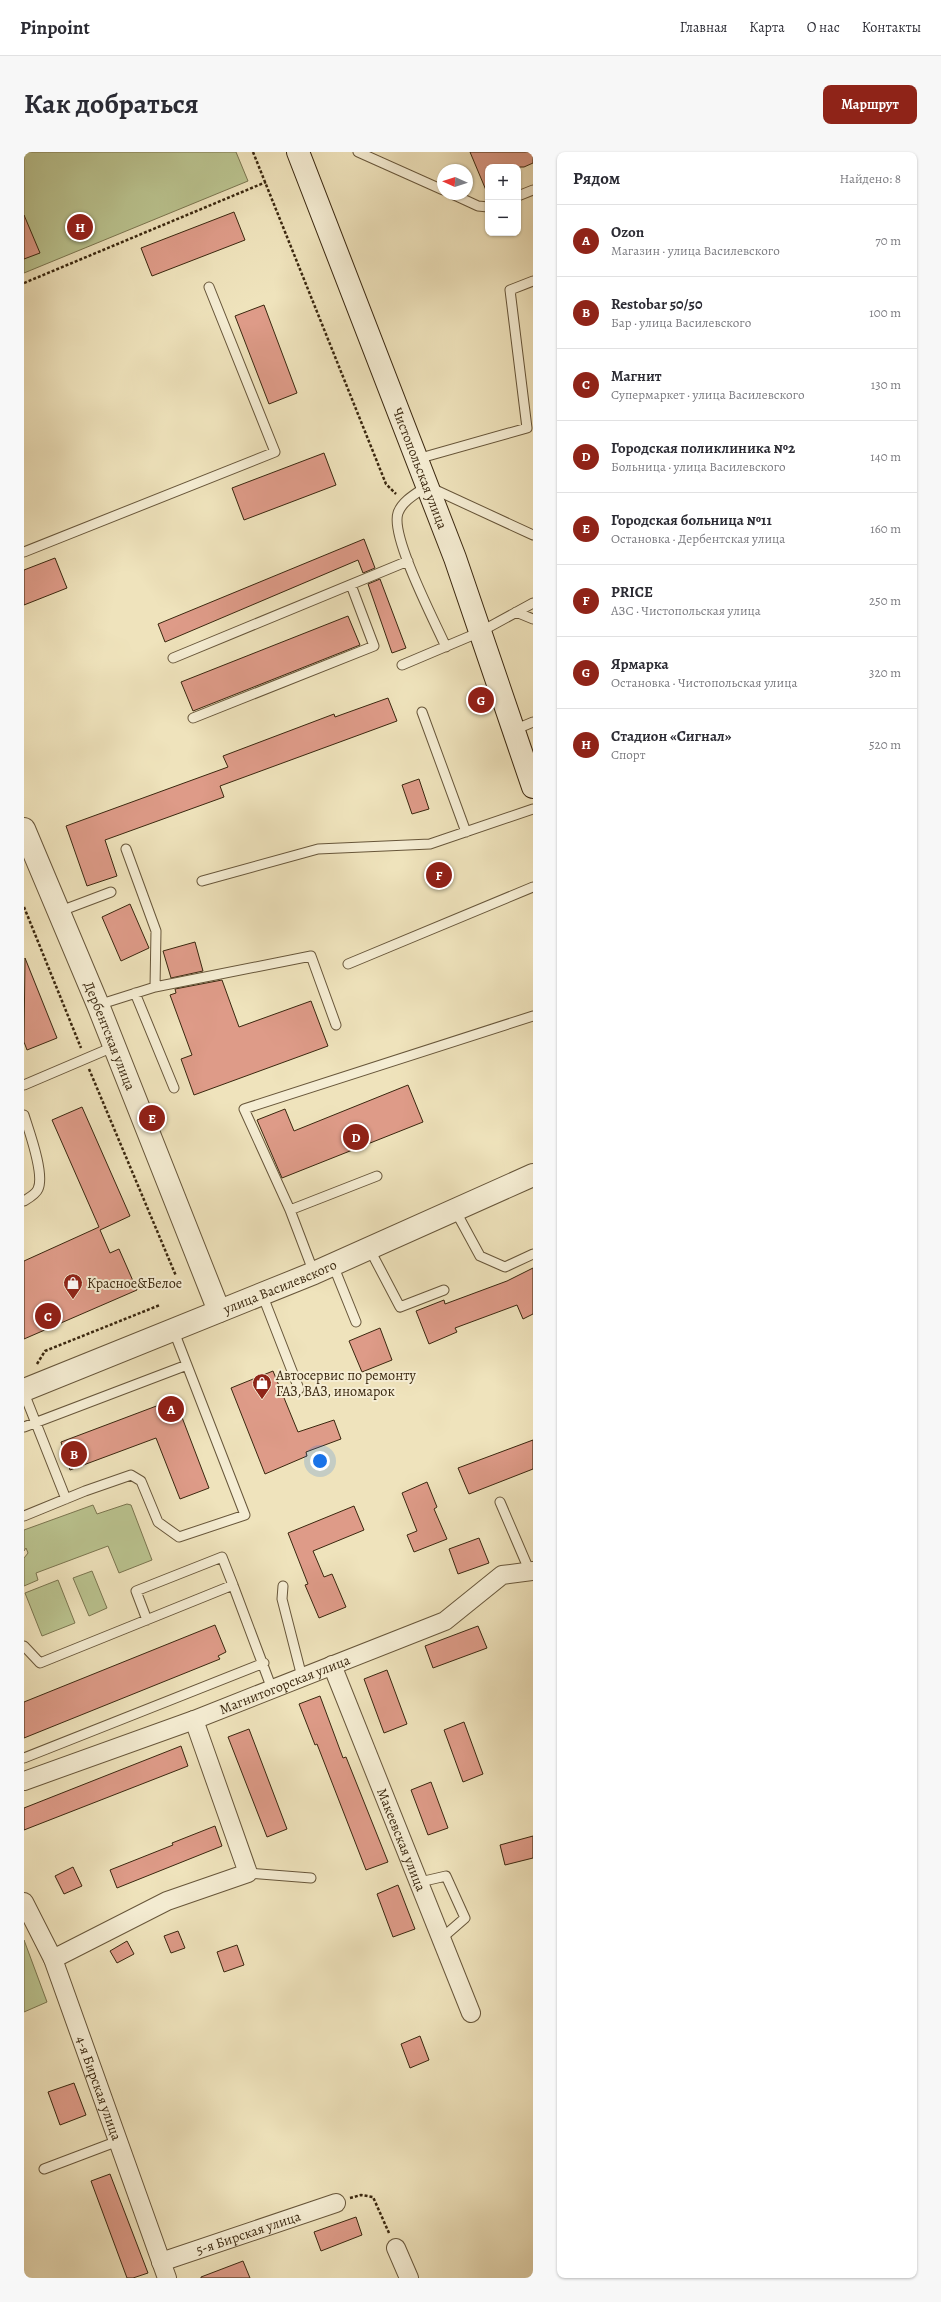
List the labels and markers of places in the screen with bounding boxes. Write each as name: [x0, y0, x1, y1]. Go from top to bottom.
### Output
pin: H: [67, 212, 93, 242]
pin: G: [468, 685, 494, 715]
pin: F: [426, 860, 452, 890]
pin: E: [139, 1103, 165, 1133]
pin: D: [343, 1122, 369, 1152]
shop icon: Красное&Белое: [62, 1272, 84, 1300]
place label: Красное&Белое: [87, 1274, 182, 1293]
pin: C: [35, 1301, 61, 1331]
place label: Автосервис по ремонту ГАЗ, ВАЗ, иномарок: [275, 1366, 417, 1401]
shop icon: Автосервис по ремонту ГАЗ, ВАЗ, иномарок: [251, 1372, 273, 1400]
pin: A: [158, 1394, 184, 1424]
pin: B: [61, 1439, 87, 1469]

